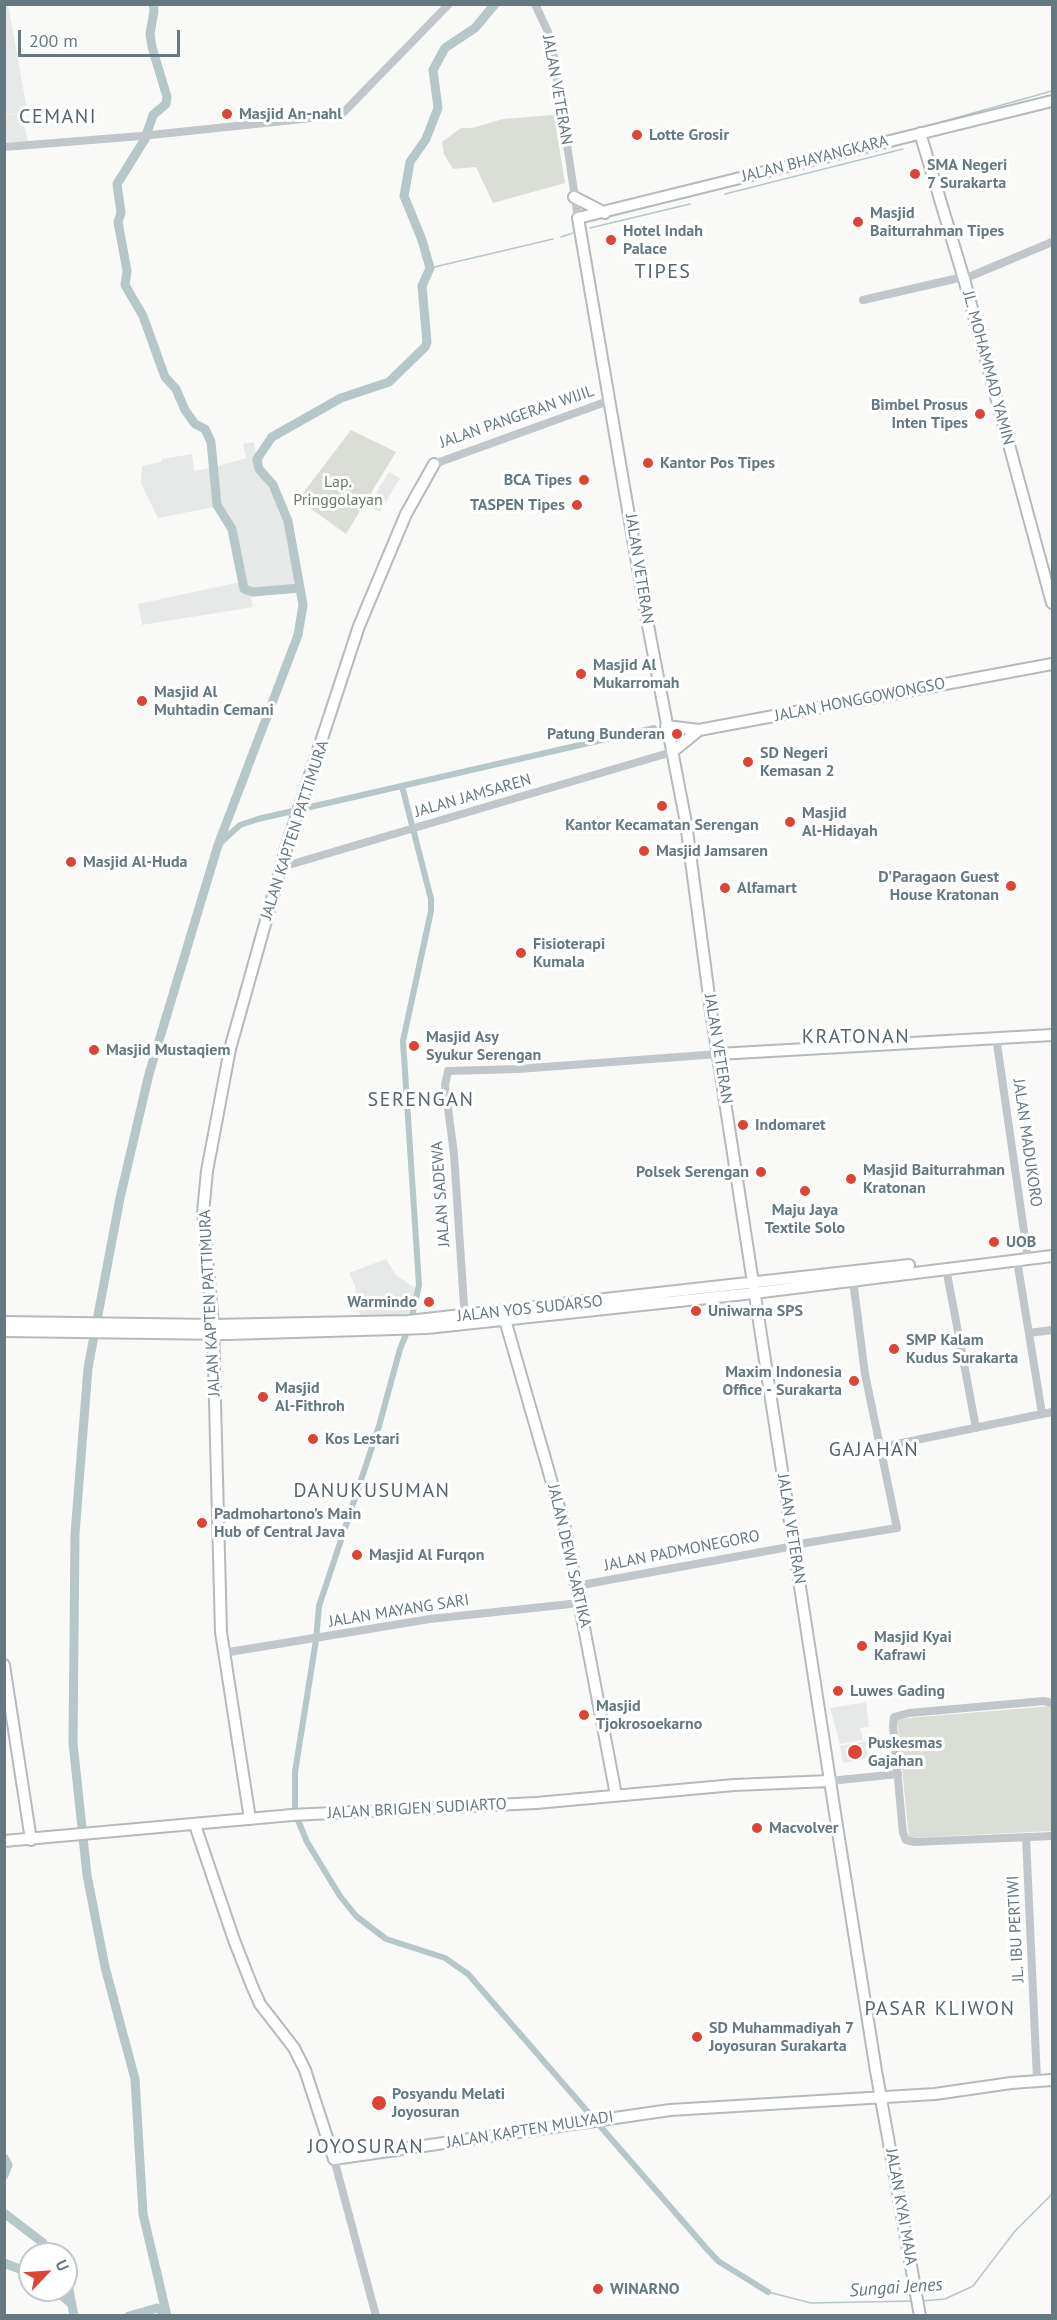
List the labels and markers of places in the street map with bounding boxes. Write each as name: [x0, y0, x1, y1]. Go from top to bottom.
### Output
place label: Masjid An-nahl: [239, 104, 342, 124]
marker: Masjid An-nahl: [220, 107, 234, 121]
place label: Lotte Grosir: [649, 125, 729, 145]
marker: Lotte Grosir: [630, 128, 644, 142]
place label: SMA Negeri 7 Surakarta: [927, 155, 1007, 193]
marker: SMA Negeri 7 Surakarta: [908, 167, 922, 181]
place label: Masjid Baiturrahman Tipes: [870, 203, 1004, 241]
marker: Masjid Baiturrahman Tipes: [851, 215, 865, 229]
place label: Hotel Indah Palace: [623, 221, 703, 259]
marker: Hotel Indah Palace: [604, 233, 618, 247]
place label: Bimbel Prosus Inten Tipes: [871, 395, 968, 433]
marker: Bimbel Prosus Inten Tipes: [973, 407, 987, 421]
place label: Kantor Pos Tipes: [660, 453, 775, 473]
marker: Kantor Pos Tipes: [641, 456, 655, 470]
place label: BCA Tipes: [504, 470, 572, 490]
marker: BCA Tipes: [577, 473, 591, 487]
place label: TASPEN Tipes: [470, 495, 565, 515]
marker: TASPEN Tipes: [570, 498, 584, 512]
place label: Masjid Al Mukarromah: [593, 655, 680, 693]
marker: Masjid Al Mukarromah: [574, 667, 588, 681]
place label: Masjid Al Muhtadin Cemani: [154, 682, 274, 720]
marker: Masjid Al Muhtadin Cemani: [135, 694, 149, 708]
place label: Patung Bunderan: [547, 724, 665, 744]
marker: Patung Bunderan: [670, 727, 684, 741]
place label: SD Negeri Kemasan 2: [760, 743, 835, 781]
marker: SD Negeri Kemasan 2: [741, 755, 755, 769]
marker: Kantor Kecamatan Serengan: [655, 799, 669, 813]
place label: Masjid Al-Hidayah: [802, 803, 878, 841]
place label: Kantor Kecamatan Serengan: [565, 815, 759, 835]
marker: Masjid Al-Hidayah: [783, 815, 797, 829]
place label: Masjid Jamsaren: [656, 841, 768, 861]
marker: Masjid Jamsaren: [637, 844, 651, 858]
place label: Masjid Al-Huda: [83, 852, 187, 872]
marker: Masjid Al-Huda: [64, 855, 78, 869]
place label: D'Paragaon Guest House Kratonan: [878, 867, 999, 905]
place label: Alfamart: [737, 878, 797, 898]
marker: D'Paragaon Guest House Kratonan: [1004, 879, 1018, 893]
marker: Alfamart: [718, 881, 732, 895]
place label: Fisioterapi Kumala: [533, 934, 605, 972]
marker: Fisioterapi Kumala: [514, 946, 528, 960]
place label: Masjid Asy Syukur Serengan: [426, 1027, 541, 1065]
marker: Masjid Asy Syukur Serengan: [407, 1039, 421, 1053]
place label: Masjid Mustaqiem: [106, 1040, 230, 1060]
marker: Masjid Mustaqiem: [87, 1043, 101, 1057]
place label: Indomaret: [755, 1115, 826, 1135]
marker: Indomaret: [736, 1118, 750, 1132]
place label: Masjid Baiturrahman Kratonan: [863, 1160, 1005, 1198]
place label: Polsek Serengan: [636, 1162, 749, 1182]
marker: Polsek Serengan: [754, 1165, 768, 1179]
marker: Masjid Baiturrahman Kratonan: [844, 1172, 858, 1186]
marker: Maju Jaya Textile Solo: [798, 1184, 812, 1198]
place label: Maju Jaya Textile Solo: [765, 1200, 845, 1238]
place label: UOB: [1006, 1232, 1036, 1252]
marker: UOB: [987, 1235, 1001, 1249]
place label: Warmindo: [347, 1292, 417, 1312]
marker: Warmindo: [422, 1295, 436, 1309]
place label: Uniwarna SPS: [708, 1301, 803, 1321]
marker: Uniwarna SPS: [689, 1304, 703, 1318]
place label: SMP Kalam Kudus Surakarta: [906, 1330, 1018, 1368]
marker: SMP Kalam Kudus Surakarta: [887, 1342, 901, 1356]
place label: Maxim Indonesia Office - Surakarta: [723, 1362, 842, 1400]
marker: Maxim Indonesia Office - Surakarta: [847, 1374, 861, 1388]
place label: Masjid Al-Fithroh: [275, 1378, 345, 1416]
marker: Masjid Al-Fithroh: [256, 1390, 270, 1404]
place label: Kos Lestari: [325, 1429, 400, 1449]
marker: Kos Lestari: [306, 1432, 320, 1446]
place label: Padmohartono's Main Hub of Central Java: [214, 1504, 361, 1542]
marker: Padmohartono's Main Hub of Central Java: [195, 1516, 209, 1530]
place label: Masjid Al Furqon: [369, 1545, 484, 1565]
marker: Masjid Al Furqon: [350, 1548, 364, 1562]
place label: Masjid Kyai Kafrawi: [874, 1627, 952, 1665]
marker: Masjid Kyai Kafrawi: [855, 1639, 869, 1653]
place label: Luwes Gading: [850, 1681, 945, 1701]
marker: Luwes Gading: [831, 1684, 845, 1698]
place label: Masjid Tjokrosoekarno: [596, 1696, 702, 1734]
marker: Masjid Tjokrosoekarno: [577, 1708, 591, 1722]
place label: Puskesmas Gajahan: [868, 1733, 942, 1771]
marker: Puskesmas Gajahan: [846, 1743, 864, 1761]
place label: Macvolver: [769, 1818, 838, 1838]
marker: Macvolver: [750, 1821, 764, 1835]
place label: SD Muhammadiyah 7 Joyosuran Surakarta: [709, 2018, 854, 2056]
marker: SD Muhammadiyah 7 Joyosuran Surakarta: [690, 2030, 704, 2044]
place label: Posyandu Melati Joyosuran: [392, 2084, 505, 2122]
marker: Posyandu Melati Joyosuran: [370, 2094, 388, 2112]
place label: WINARNO: [610, 2279, 679, 2299]
marker: WINARNO: [591, 2282, 605, 2296]

